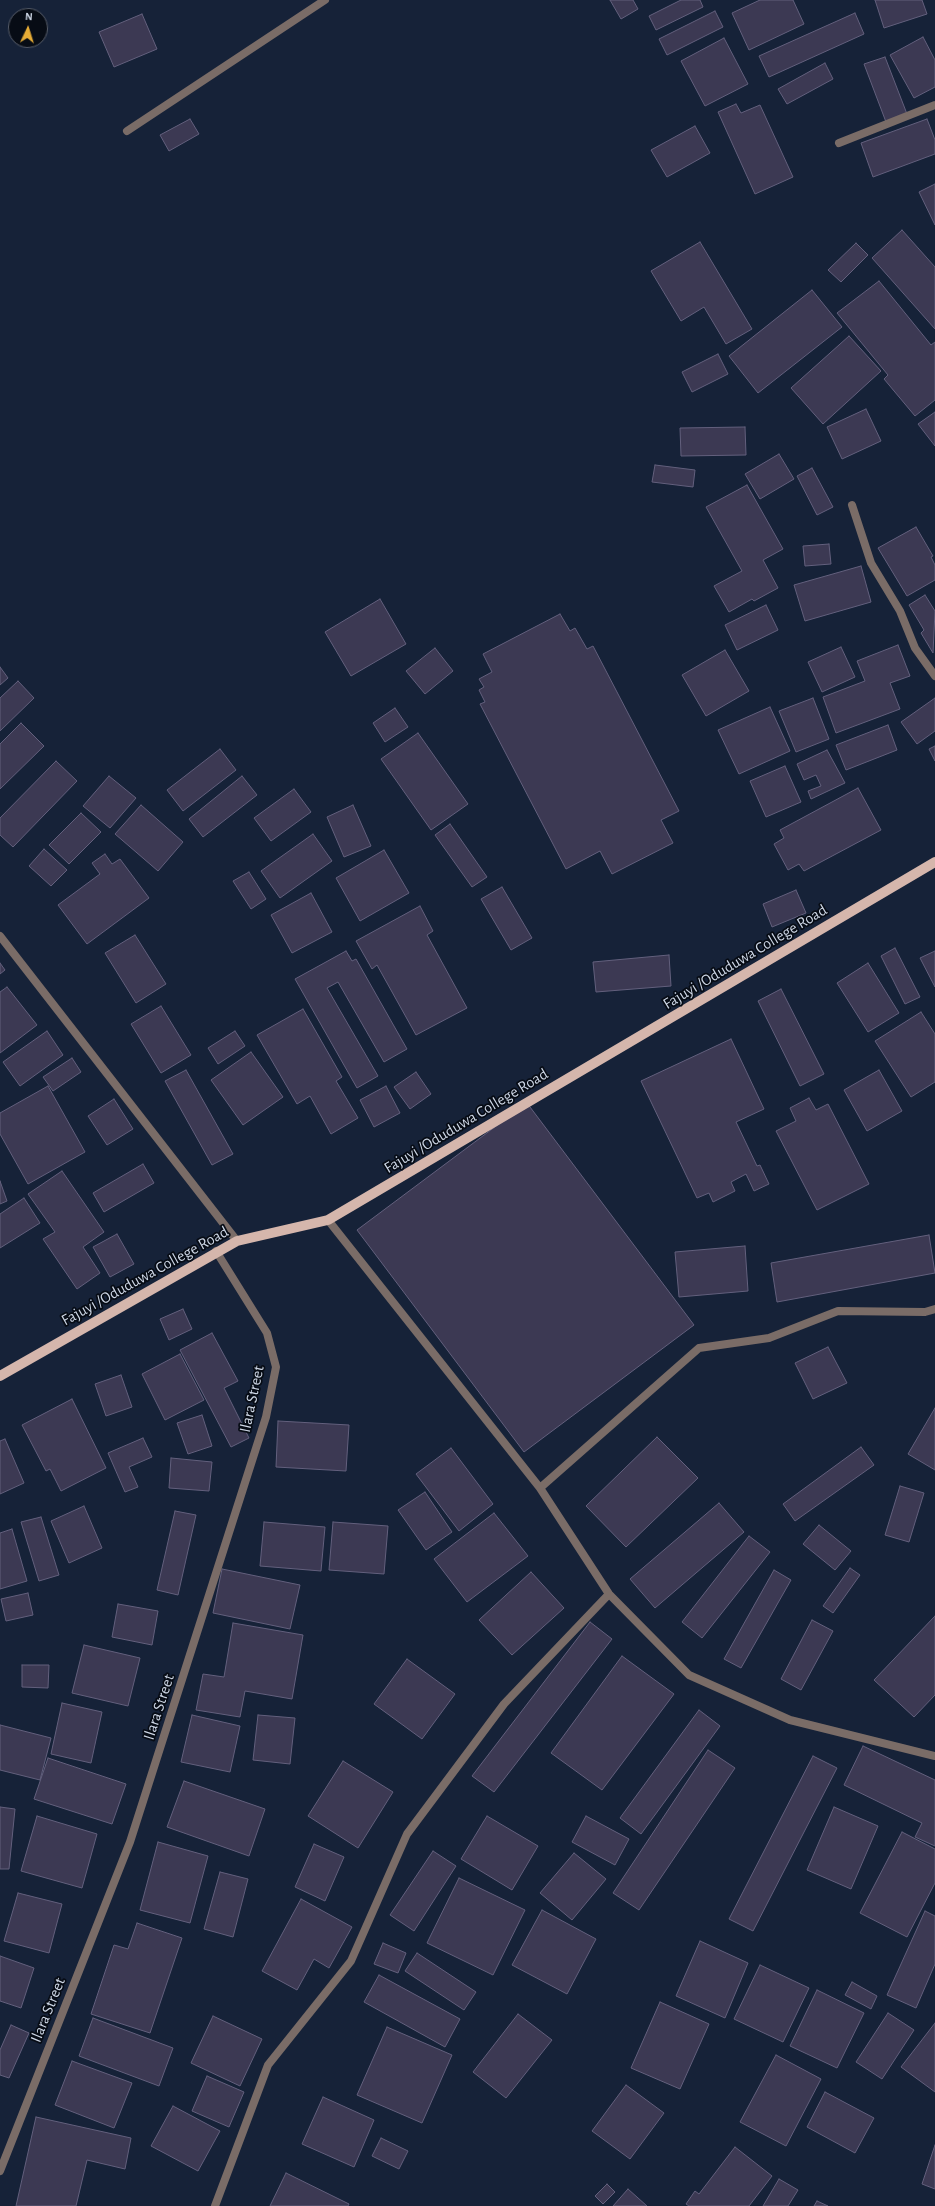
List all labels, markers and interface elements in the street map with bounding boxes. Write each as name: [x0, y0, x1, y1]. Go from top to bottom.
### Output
north arrow: [8, 8, 48, 48]
text: N: [25, 11, 33, 22]
street label: Fajuyi /Oduduwa College Road: [659, 900, 831, 1014]
street label: Fajuyi /Oduduwa College Road: [380, 1064, 552, 1178]
street label: Fajuyi /Oduduwa College Road: [58, 1222, 232, 1330]
street label: Ilara Street: [236, 1364, 268, 1434]
street label: Ilara Street: [139, 1672, 179, 1742]
street label: Ilara Street: [26, 1975, 70, 2045]

